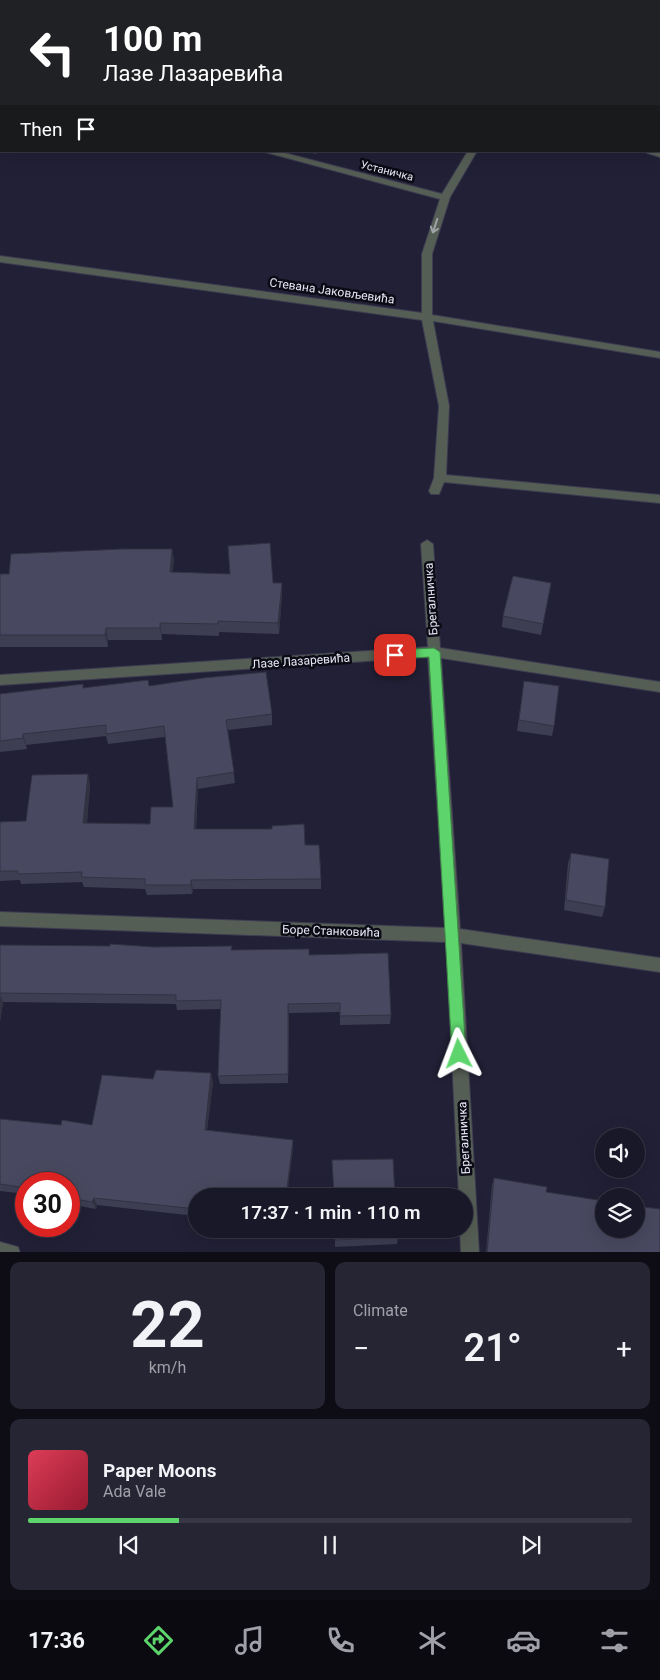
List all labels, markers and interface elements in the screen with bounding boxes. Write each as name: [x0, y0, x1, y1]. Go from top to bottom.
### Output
text: 100 m: [103, 19, 202, 60]
icon: left: [20, 20, 85, 85]
text: Лазе Лазаревића: [103, 61, 283, 86]
icon: arrive: [72, 115, 100, 143]
text: Then: [20, 118, 62, 141]
street label: Устаничка: [359, 158, 415, 184]
one-way arrow: [430, 217, 440, 233]
street label: Стевана Јаковљевића: [269, 275, 395, 307]
street label: Брегалничка: [421, 562, 441, 636]
pin: [374, 634, 416, 676]
icon: arrive: [381, 641, 409, 669]
street label: Лазе Лазаревића: [251, 651, 351, 671]
street label: Боре Станковића: [282, 922, 380, 940]
position arrow: [432, 1027, 484, 1079]
street label: Брегалничка: [455, 1101, 473, 1175]
map controls: [595, 1128, 645, 1238]
button: sound: [595, 1128, 645, 1178]
speed limit sign: 30: [15, 1172, 80, 1237]
button: layers: [595, 1188, 645, 1238]
text: 17:37 · 1 min · 110 m: [240, 1201, 421, 1224]
text: 22: [130, 1287, 205, 1363]
text: Climate: [353, 1301, 408, 1320]
text: 21°: [464, 1326, 522, 1370]
text: −: [353, 1332, 369, 1365]
text: +: [616, 1332, 632, 1365]
text: km/h: [149, 1358, 186, 1377]
text: Paper Moons: [103, 1459, 216, 1482]
text: Ada Vale: [103, 1482, 166, 1501]
icon: previous: [115, 1531, 143, 1559]
icon: pause: [316, 1531, 344, 1559]
icon: next: [517, 1531, 545, 1559]
icon: directions: [141, 1623, 176, 1658]
icon: music: [232, 1623, 267, 1658]
icon: phone: [323, 1623, 358, 1658]
icon: climate: [415, 1623, 450, 1658]
icon: car: [506, 1623, 541, 1658]
icon: filters: [597, 1623, 632, 1658]
text: 17:36: [28, 1628, 85, 1653]

